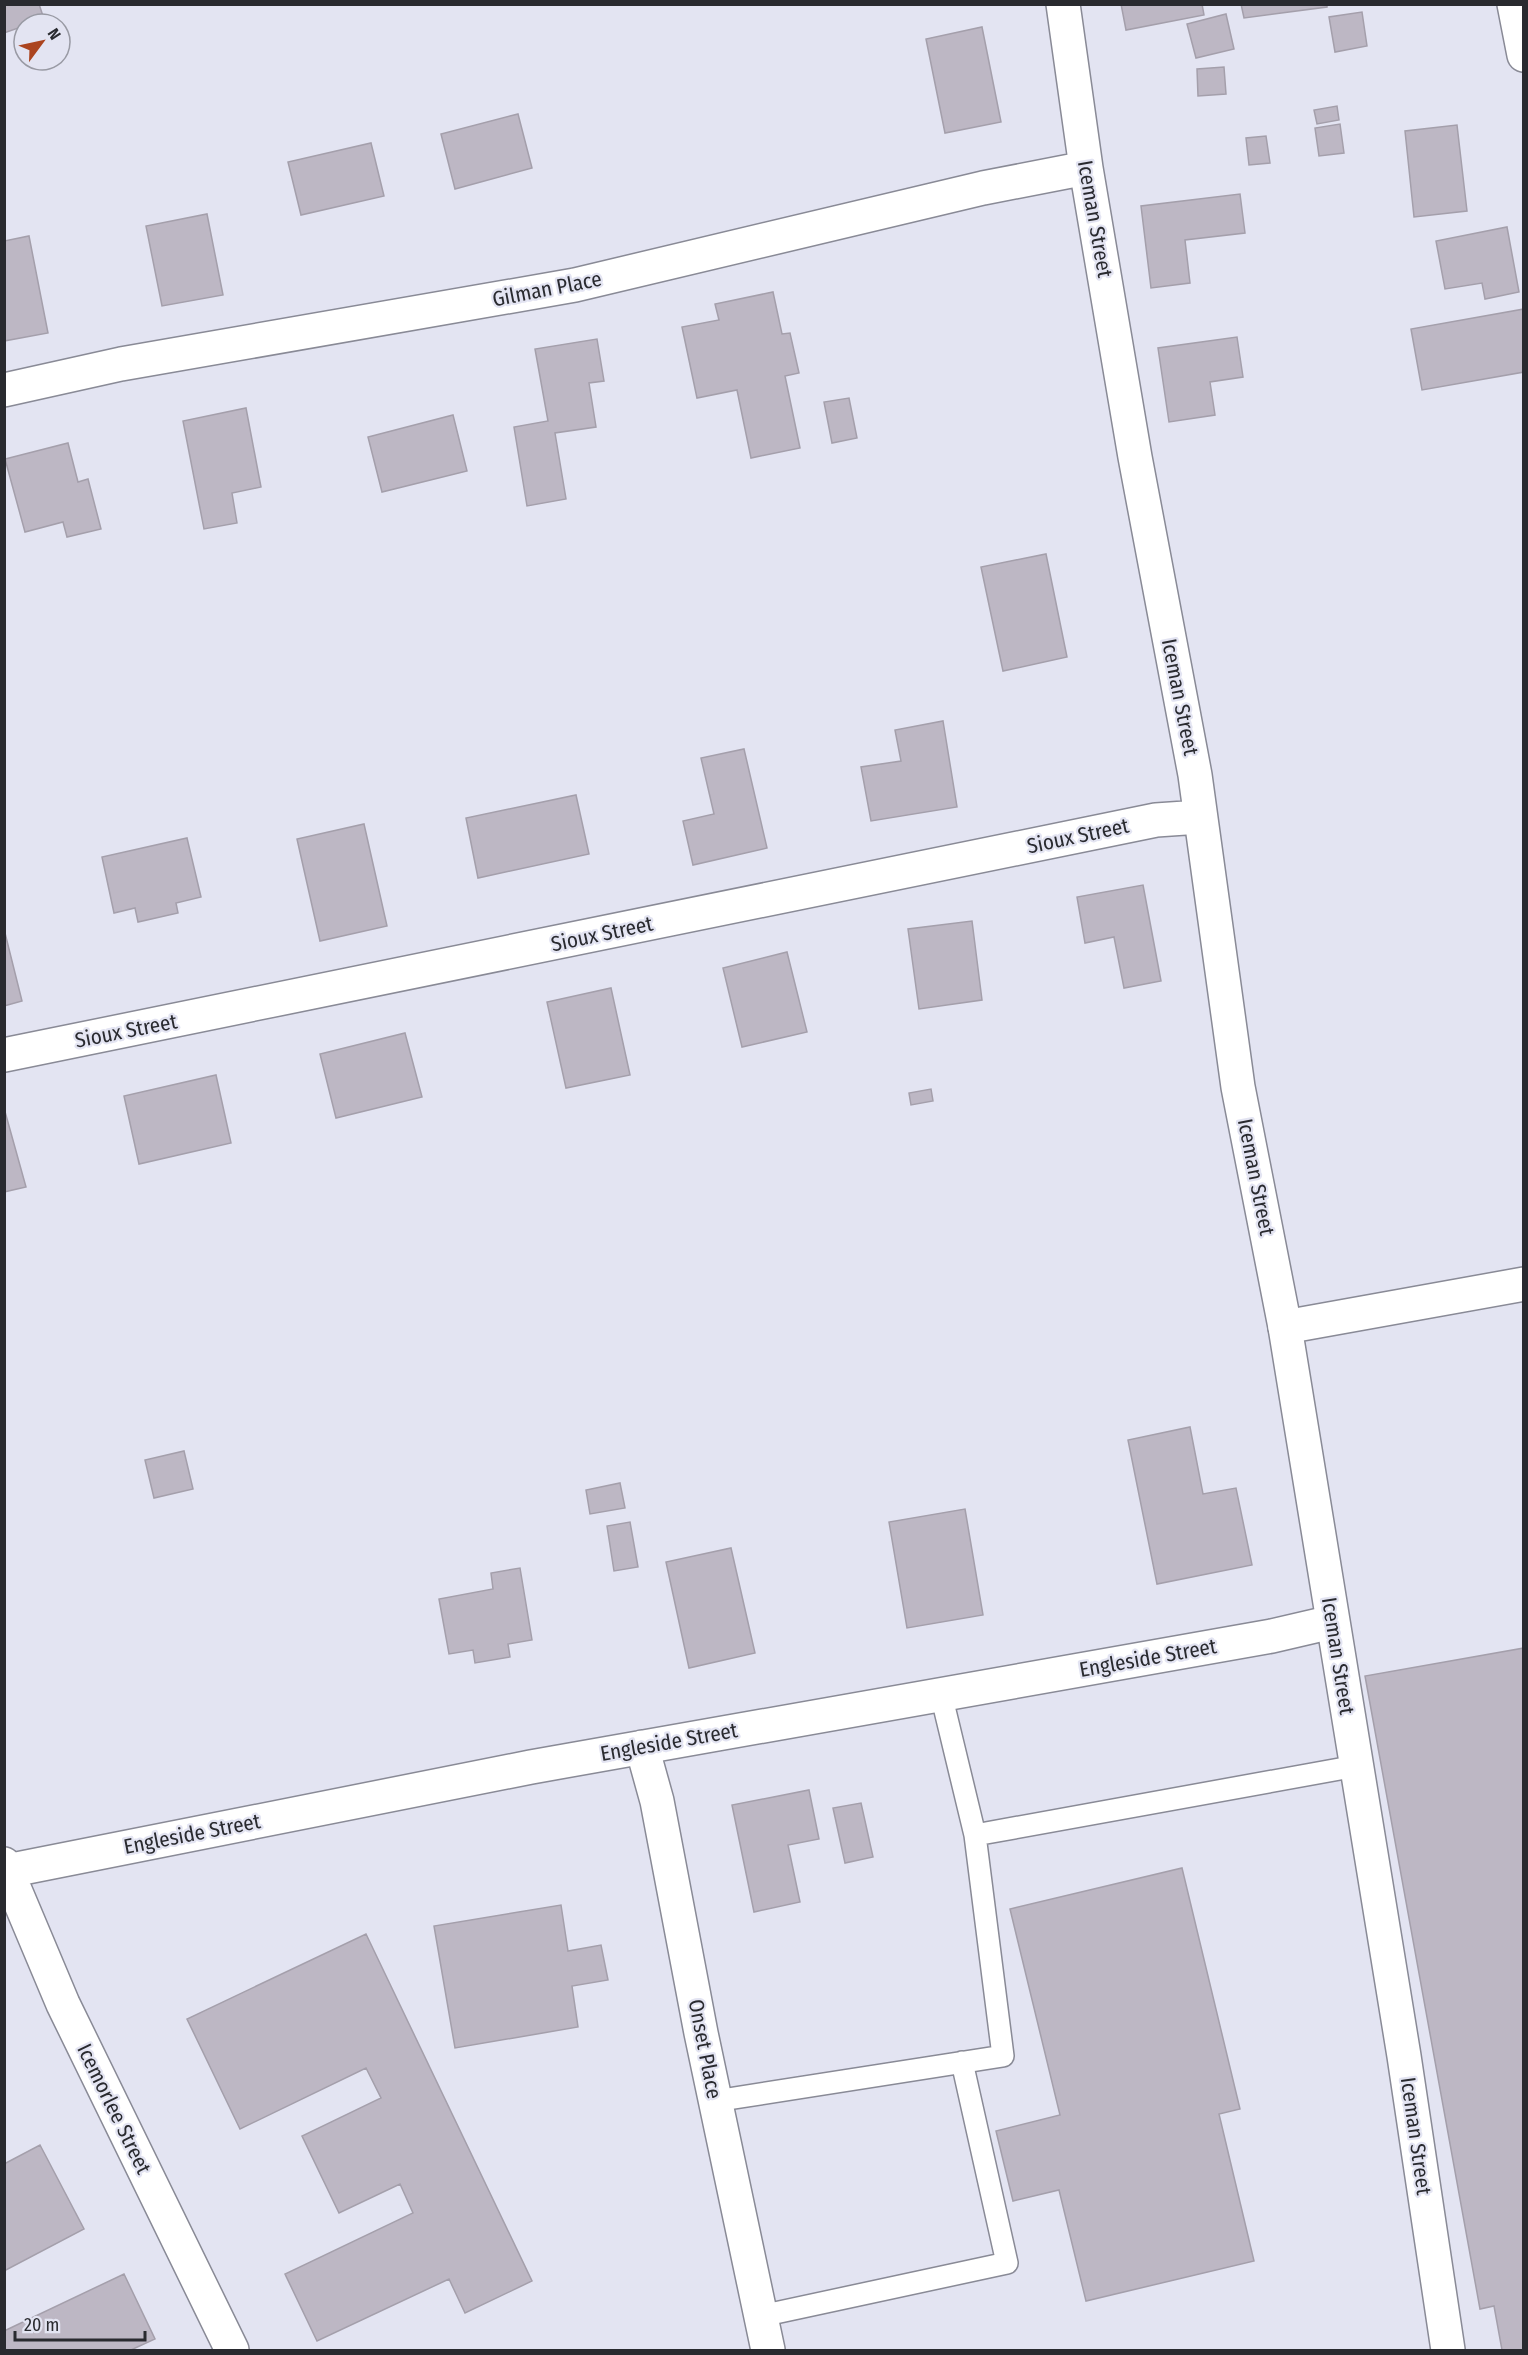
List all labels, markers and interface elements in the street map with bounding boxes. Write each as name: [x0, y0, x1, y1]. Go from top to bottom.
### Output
north arrow: [12, 12, 72, 72]
text: N: [44, 25, 65, 43]
street label: Iceman Street: [1072, 158, 1118, 280]
street label: Gilman Place: [490, 266, 604, 312]
street label: Iceman Street: [1156, 636, 1204, 758]
street label: Sioux Street: [1025, 812, 1131, 859]
street label: Sioux Street: [549, 910, 655, 957]
street label: Sioux Street: [73, 1008, 179, 1054]
street label: Iceman Street: [1232, 1116, 1280, 1238]
street label: Iceman Street: [1316, 1595, 1360, 1717]
street label: Engleside Street: [1077, 1633, 1219, 1683]
street label: Engleside Street: [598, 1717, 740, 1767]
street label: Engleside Street: [121, 1808, 263, 1860]
street label: Onset Place: [683, 1997, 727, 2101]
street label: Icemorlee Street: [71, 2040, 157, 2179]
street label: Iceman Street: [1395, 2075, 1437, 2197]
scale bar: [15, 2304, 146, 2342]
text: 20 m: [24, 2314, 59, 2336]

